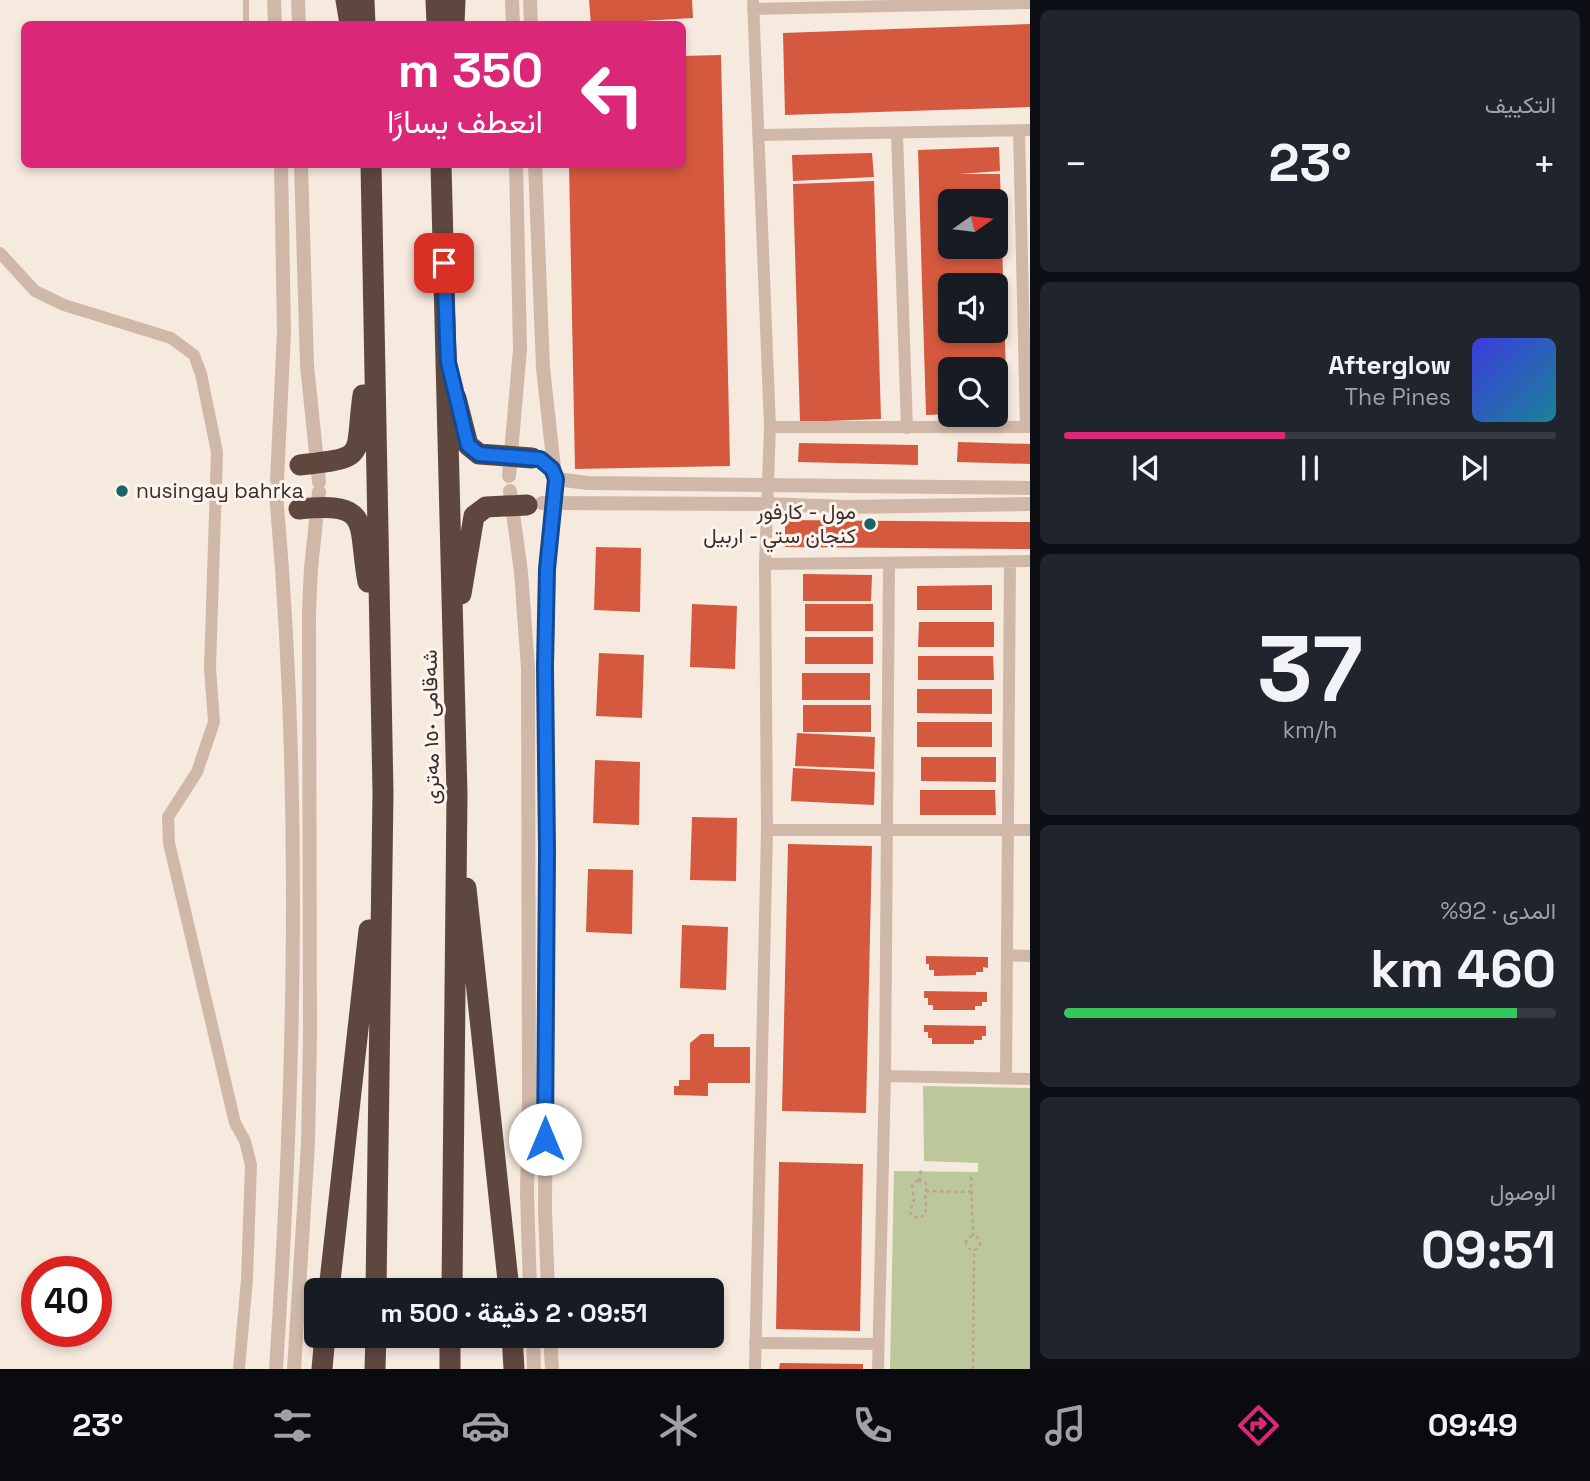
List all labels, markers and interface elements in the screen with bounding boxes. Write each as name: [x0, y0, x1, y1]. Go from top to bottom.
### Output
text: 350 m: [398, 39, 543, 101]
icon: left: [567, 49, 658, 140]
text: التكييف: [1485, 90, 1556, 120]
text: انعطف يسارًا: [387, 102, 543, 142]
text: 23°: [1269, 130, 1352, 196]
text: −: [1064, 140, 1088, 188]
text: +: [1532, 140, 1556, 188]
north arrow: [938, 189, 1008, 259]
map controls: [938, 189, 1008, 427]
pin: [414, 233, 474, 293]
icon: arrive: [425, 244, 463, 282]
button: sound: [938, 273, 1008, 343]
text: Afterglow: [1328, 348, 1451, 382]
button: search: [938, 357, 1008, 427]
text: The Pines: [1345, 382, 1451, 412]
icon: previous: [1127, 449, 1165, 487]
icon: pause: [1291, 449, 1329, 487]
icon: next: [1455, 449, 1493, 487]
place label: nusingay bahrka: [136, 477, 304, 504]
marker: nusingay bahrka: [114, 483, 130, 499]
place label: مول - كارفور كنجان ستي - اربيل: [703, 498, 856, 553]
marker: مول - كارفور كنجان ستي - اربيل: [862, 516, 878, 532]
text: 37: [1257, 611, 1363, 728]
street label: شەقامی ١٥٠ مەتری: [416, 649, 445, 805]
text: km/h: [1283, 715, 1337, 745]
text: المدى · 92%: [1441, 896, 1556, 926]
text: 460 km: [1370, 936, 1556, 1002]
position arrow: [508, 1102, 582, 1176]
text: الوصول: [1490, 1177, 1556, 1207]
text: 09:51: [1421, 1217, 1556, 1283]
speed limit sign: 40: [21, 1256, 112, 1347]
text: 09:51 · 2 دقيقة · 500 m: [381, 1296, 647, 1330]
icon: filters: [268, 1401, 317, 1450]
icon: car: [461, 1401, 510, 1450]
icon: climate: [654, 1401, 703, 1450]
icon: phone: [848, 1401, 897, 1450]
icon: music: [1041, 1401, 1090, 1450]
icon: directions: [1234, 1401, 1283, 1450]
text: 23°: [72, 1405, 123, 1445]
text: 09:49: [1428, 1405, 1518, 1445]

